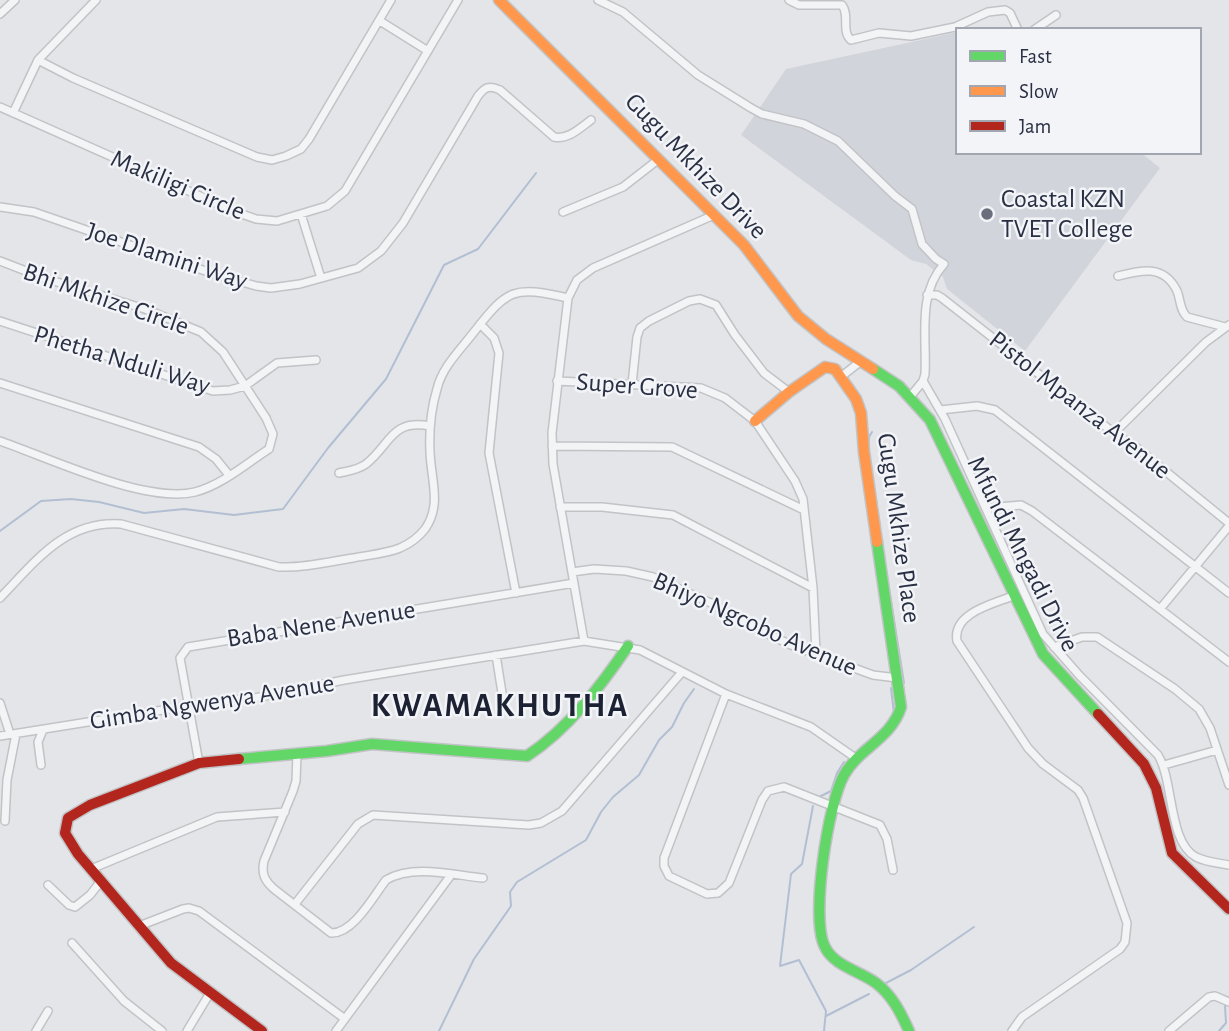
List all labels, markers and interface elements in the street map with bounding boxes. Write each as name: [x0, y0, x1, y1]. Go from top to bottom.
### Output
legend: [956, 28, 1201, 154]
text: Fast: [1019, 46, 1052, 67]
text: Slow: [1019, 81, 1058, 102]
street label: Gugu Mkhize Drive: [620, 88, 772, 244]
text: Jam: [1019, 116, 1051, 137]
street label: Makiligi Circle: [107, 145, 249, 225]
place label: Coastal KZN TVET College: [1001, 186, 1133, 242]
marker: Coastal KZN TVET College: [979, 206, 995, 222]
street label: Joe Dlamini Way: [83, 218, 251, 294]
street label: Bhi Mkhize Circle: [20, 258, 192, 340]
street label: Phetha Nduli Way: [31, 321, 213, 399]
street label: Pistol Mpanza Avenue: [984, 326, 1176, 484]
street label: Super Grove: [575, 369, 699, 403]
street label: Gugu Mkhize Place: [873, 431, 925, 625]
street label: Mfundi Mngadi Drive: [963, 452, 1083, 656]
street label: Bhiyo Ngcobo Avenue: [649, 567, 861, 681]
street label: Baba Nene Avenue: [225, 596, 417, 652]
street label: Gimba Ngwenya Avenue: [88, 670, 336, 734]
district label: KWAMAKHUTHA: [371, 690, 629, 723]

